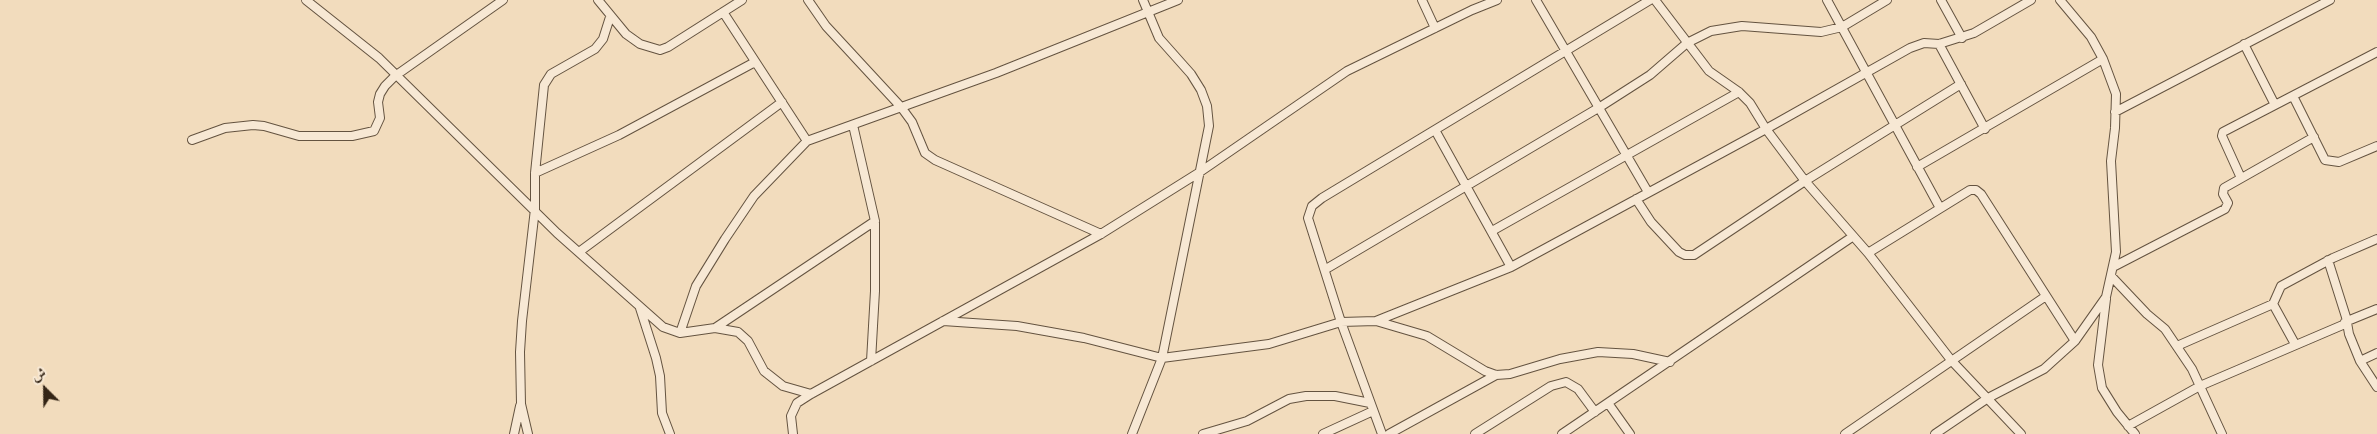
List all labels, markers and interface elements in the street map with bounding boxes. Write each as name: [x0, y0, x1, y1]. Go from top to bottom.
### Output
north arrow: [20, 364, 70, 414]
text: ش: [30, 366, 48, 384]

